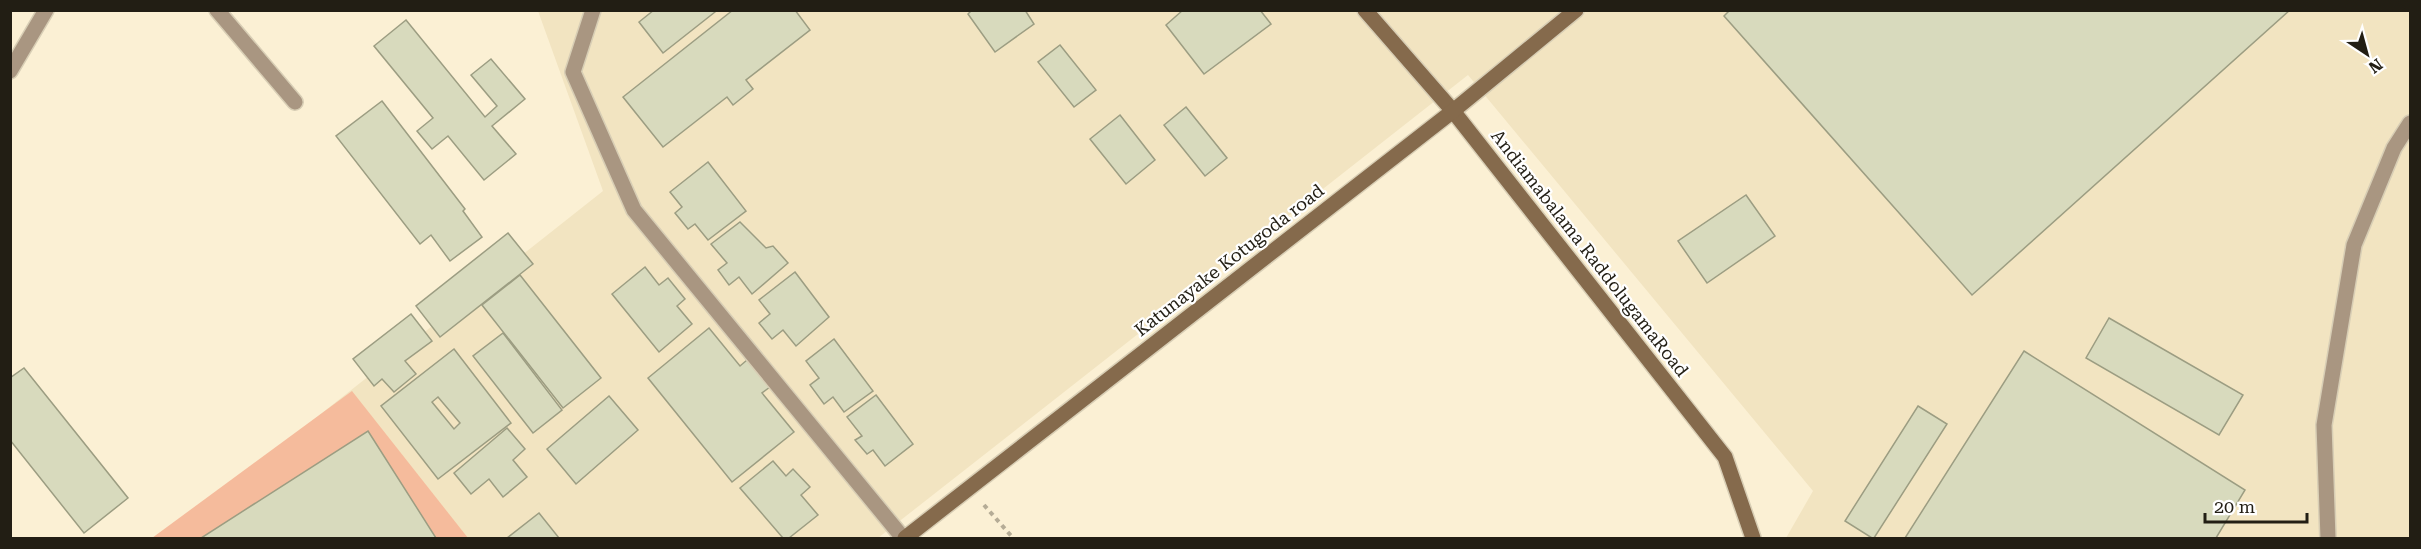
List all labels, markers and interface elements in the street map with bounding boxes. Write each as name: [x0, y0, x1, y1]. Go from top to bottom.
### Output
north arrow: [2337, 24, 2397, 84]
text: N: [2365, 54, 2386, 77]
street label: Andiamabalama RaddolugamaRoad: [1487, 125, 1693, 381]
street label: Katunayake Kotugoda road: [1130, 179, 1328, 340]
scale bar: [2205, 486, 2307, 524]
text: 20 m: [2214, 496, 2255, 517]

